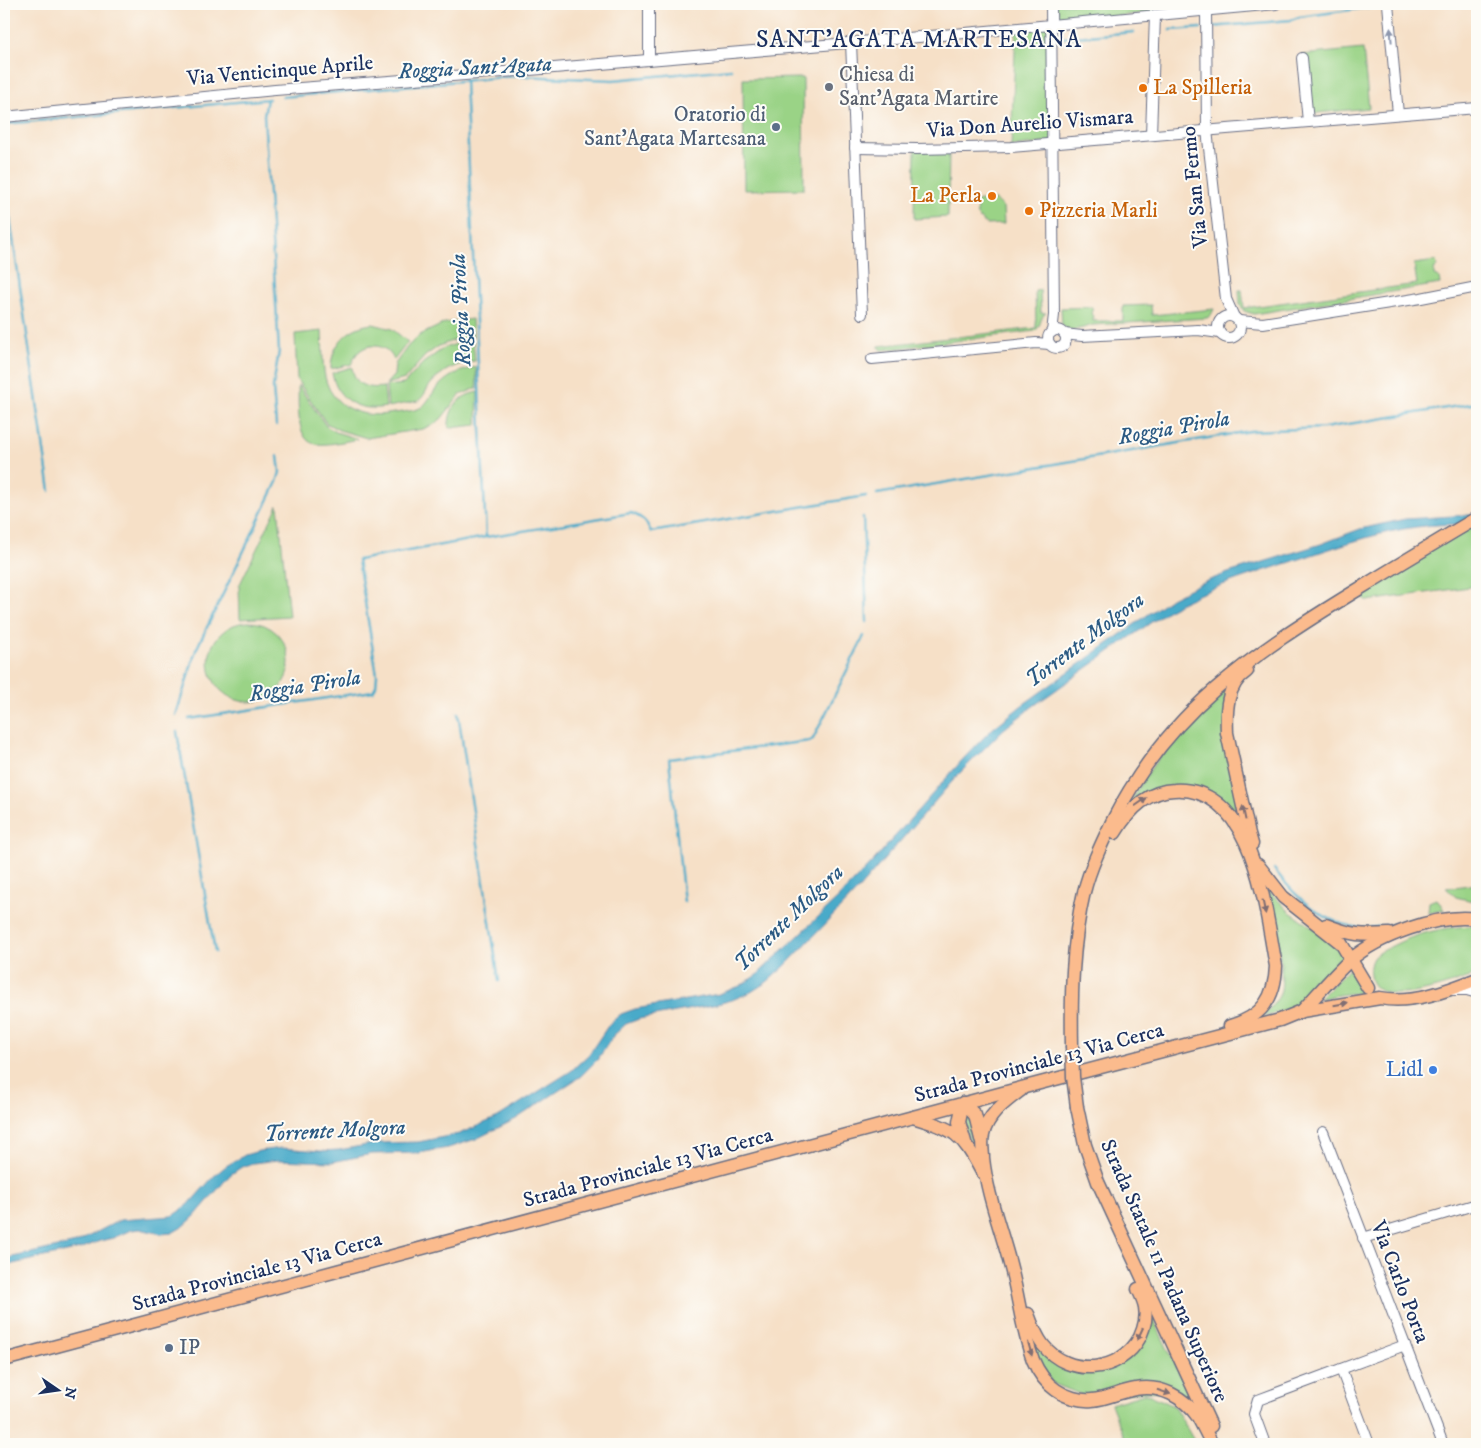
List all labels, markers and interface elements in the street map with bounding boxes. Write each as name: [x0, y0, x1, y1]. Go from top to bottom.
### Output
district label: SANT'AGATA MARTESANA: [756, 25, 1082, 55]
one-way arrow: [1386, 27, 1394, 43]
street label: Via Venticinque Aprile: [185, 50, 375, 92]
water label: Roggia Sant'Agata: [396, 50, 553, 86]
place label: Chiesa di Sant'Agata Martire: [839, 62, 999, 112]
place label: La Spilleria: [1153, 75, 1252, 101]
marker: Chiesa di Sant'Agata Martire: [823, 81, 835, 93]
marker: La Spilleria: [1137, 82, 1149, 94]
place label: Oratorio di Sant'Agata Martesana: [584, 102, 766, 152]
street label: Via Don Aurelio Vismara: [925, 104, 1134, 144]
marker: Oratorio di Sant'Agata Martesana: [770, 121, 782, 133]
street label: Via San Fermo: [1176, 125, 1214, 250]
place label: La Perla: [910, 183, 982, 209]
marker: La Perla: [986, 190, 998, 202]
place label: Pizzeria Marli: [1039, 198, 1158, 224]
marker: Pizzeria Marli: [1023, 205, 1035, 217]
water label: Roggia Pirola: [445, 253, 477, 368]
water label: Roggia Pirola: [1115, 405, 1232, 451]
water label: Torrente Molgora: [1020, 587, 1150, 693]
water label: Roggia Pirola: [246, 664, 363, 708]
one-way arrow: [1134, 797, 1148, 807]
one-way arrow: [1240, 805, 1248, 821]
water label: Torrente Molgora: [729, 859, 849, 977]
one-way arrow: [1260, 899, 1268, 914]
one-way arrow: [1333, 999, 1349, 1007]
street label: Strada Provinciale 13 Via Cerca: [911, 1017, 1167, 1109]
place label: Lidl: [1386, 1057, 1424, 1083]
marker: Lidl: [1427, 1064, 1439, 1076]
water label: Torrente Molgora: [264, 1114, 406, 1148]
street label: Strada Provinciale 13 Via Cerca: [520, 1122, 776, 1214]
street label: Strada Statale 11 Padana Superiore: [1094, 1135, 1234, 1407]
street label: Via Carlo Porta: [1364, 1216, 1435, 1347]
street label: Strada Provinciale 13 Via Cerca: [129, 1226, 385, 1318]
one-way arrow: [1136, 1327, 1144, 1341]
place label: IP: [179, 1335, 200, 1361]
one-way arrow: [1026, 1341, 1034, 1356]
marker: IP: [163, 1342, 175, 1354]
north arrow: [32, 1366, 82, 1416]
text: N: [60, 1385, 80, 1401]
one-way arrow: [1157, 1388, 1172, 1396]

